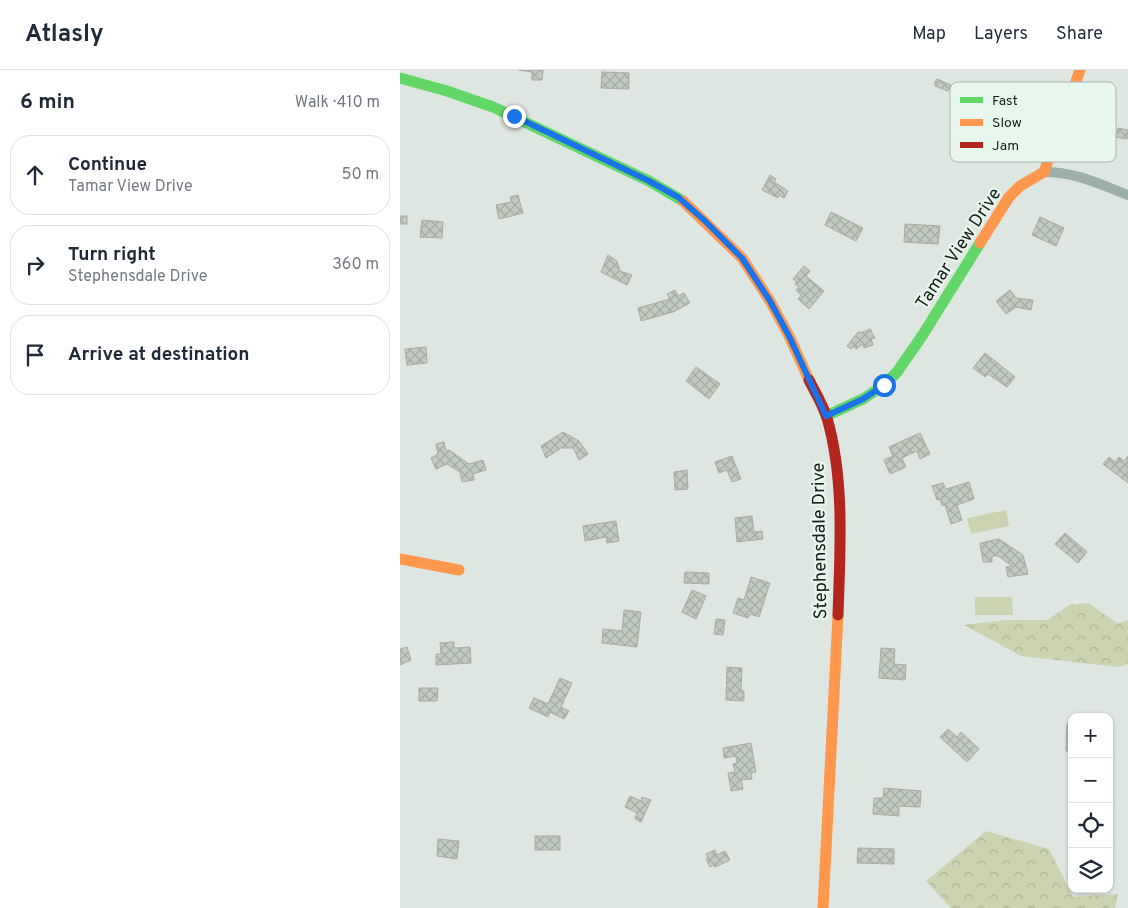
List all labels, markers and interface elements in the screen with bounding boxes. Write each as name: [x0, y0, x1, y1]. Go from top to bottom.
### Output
text: Atlasly: [25, 20, 104, 50]
text: Map: [912, 23, 946, 46]
text: Layers: [974, 23, 1028, 46]
text: Share: [1056, 23, 1103, 46]
legend: [950, 82, 1116, 162]
text: 6 min: [20, 89, 75, 116]
text: Walk · 410 m: [295, 93, 380, 113]
text: Fast: [992, 93, 1018, 110]
route end: [503, 105, 526, 128]
text: Slow: [992, 115, 1022, 132]
text: Jam: [992, 138, 1019, 155]
text: Continue: [68, 153, 147, 177]
icon: ahead: [21, 161, 49, 189]
text: 50 m: [342, 165, 379, 185]
text: Tamar View Drive: [68, 177, 193, 197]
street label: Tamar View Drive: [911, 184, 1007, 314]
text: Turn right: [68, 243, 156, 267]
icon: right: [21, 251, 49, 279]
text: 360 m: [332, 255, 379, 275]
text: Stephensdale Drive: [68, 267, 207, 287]
icon: arrive: [21, 341, 49, 369]
text: Arrive at destination: [68, 343, 249, 367]
route start: [873, 374, 896, 397]
street label: Stephensdale Drive: [808, 462, 833, 620]
map controls: [1068, 713, 1113, 893]
button: +: [1068, 713, 1113, 758]
button: −: [1068, 758, 1113, 803]
button: locate: [1068, 803, 1113, 848]
button: layers: [1068, 848, 1113, 893]

